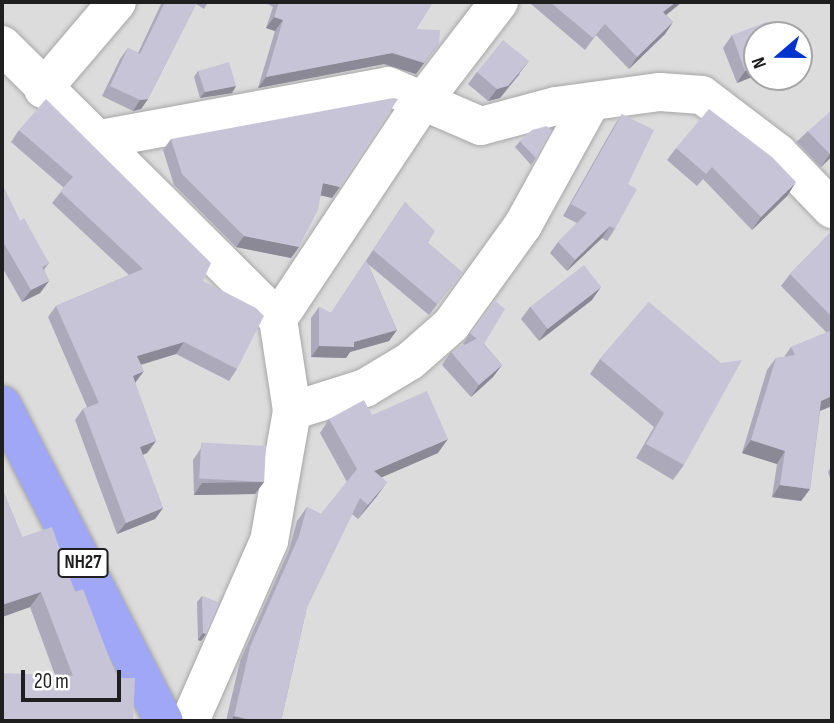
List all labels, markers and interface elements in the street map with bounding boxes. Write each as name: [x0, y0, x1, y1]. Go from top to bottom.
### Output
north arrow: [743, 21, 813, 91]
text: N: [747, 54, 772, 71]
road number: NH27: [57, 548, 109, 578]
scale bar: [24, 656, 124, 700]
text: 20 m: [34, 669, 69, 694]

